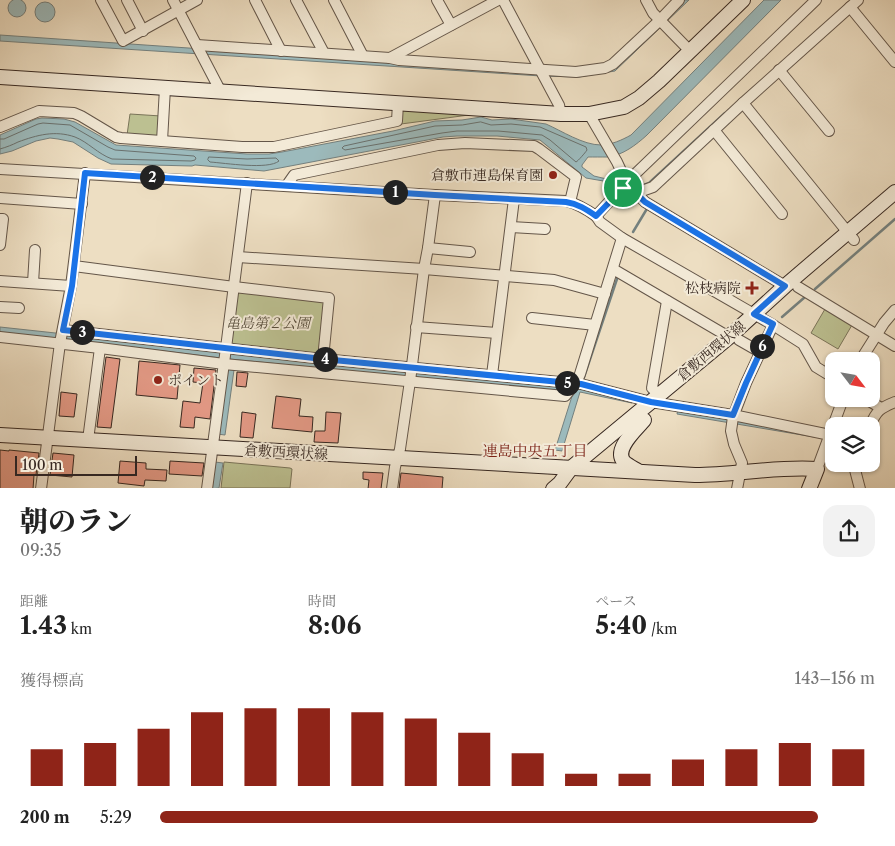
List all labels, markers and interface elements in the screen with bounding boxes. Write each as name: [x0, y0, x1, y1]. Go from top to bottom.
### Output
pin: 2: [140, 164, 164, 190]
place label: 倉敷市連島保育園: [431, 166, 543, 184]
pin: [602, 167, 644, 209]
text: 2: [148, 168, 157, 186]
marker: 倉敷市連島保育園: [547, 169, 559, 181]
icon: arrive: [609, 174, 637, 202]
pin: 1: [382, 180, 408, 204]
text: 1: [392, 183, 399, 201]
place label: 松枝病院: [685, 279, 741, 297]
marker: 松枝病院: [745, 281, 759, 295]
park label: 亀島第２公園: [226, 314, 312, 332]
street label: 倉敷西環状線: [673, 317, 749, 385]
pin: 3: [70, 320, 94, 344]
text: 3: [79, 323, 86, 341]
pin: 6: [750, 334, 774, 358]
text: 6: [758, 337, 767, 355]
pin: 4: [312, 346, 338, 372]
text: 4: [321, 350, 330, 368]
north arrow: [825, 352, 880, 408]
map controls: [825, 352, 880, 472]
pin: 5: [554, 370, 580, 396]
place label: ポイント: [168, 371, 224, 389]
marker: ポイント: [152, 374, 164, 386]
text: 5: [564, 374, 571, 392]
button: layers: [825, 417, 880, 472]
street label: 倉敷西環状線: [244, 441, 328, 463]
district label: 連島中央五丁目: [482, 441, 588, 460]
scale bar: [15, 453, 138, 477]
text: 100 m: [22, 456, 62, 474]
text: 朝のラン: [20, 504, 132, 538]
button: share: [823, 505, 875, 557]
text: 09:35: [20, 540, 62, 560]
text: 距離: [20, 592, 48, 610]
text: 時間: [308, 592, 336, 610]
text: ペース: [595, 592, 637, 610]
text: 1.43: [20, 610, 67, 641]
text: 8:06: [308, 610, 361, 641]
text: 5:40: [595, 610, 647, 641]
text: km: [67, 620, 92, 638]
text: /km: [647, 620, 677, 638]
text: 143–156 m: [795, 668, 875, 688]
text: 獲得標高: [20, 670, 84, 690]
text: 200 m: [20, 807, 70, 827]
text: 5:29: [100, 807, 132, 827]

